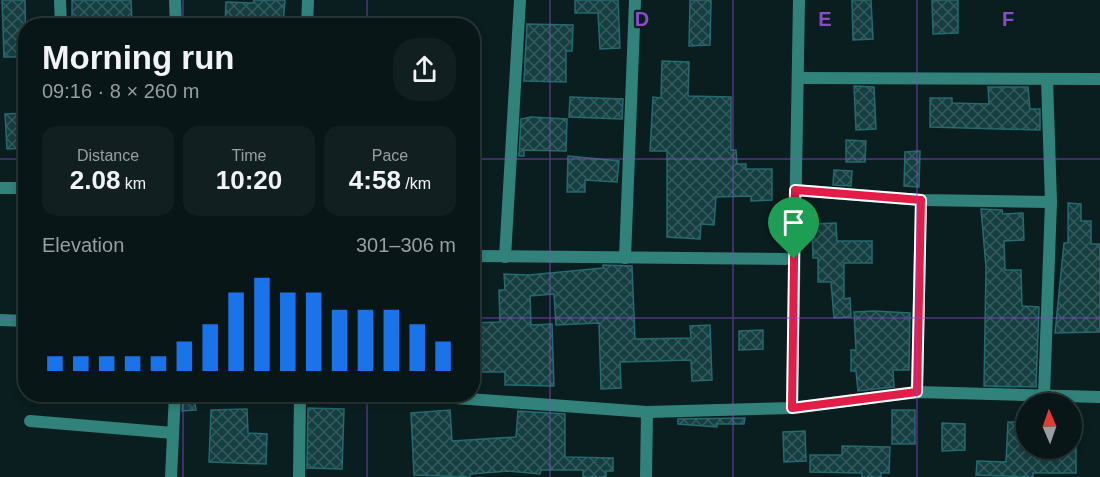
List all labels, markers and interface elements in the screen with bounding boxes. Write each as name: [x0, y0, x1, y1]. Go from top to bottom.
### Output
text: D: [635, 8, 649, 30]
text: E: [818, 8, 832, 30]
text: F: [1002, 8, 1014, 30]
button: share: [393, 38, 456, 101]
text: Morning run: [42, 39, 234, 76]
text: 09:16 · 8 × 260 m: [42, 80, 199, 102]
text: Distance: [77, 147, 139, 164]
text: Time: [232, 147, 266, 164]
text: Pace: [372, 147, 408, 164]
text: 2.08: [70, 165, 120, 195]
text: 10:20: [216, 165, 282, 195]
text: 4:58: [349, 165, 401, 195]
text: km: [120, 175, 146, 192]
text: /km: [401, 175, 431, 192]
pin: [768, 197, 819, 259]
icon: arrive: [777, 206, 810, 239]
text: Elevation: [42, 234, 124, 256]
text: 301–306 m: [356, 234, 456, 256]
north arrow: [1016, 393, 1082, 459]
map controls: [1016, 393, 1082, 459]

